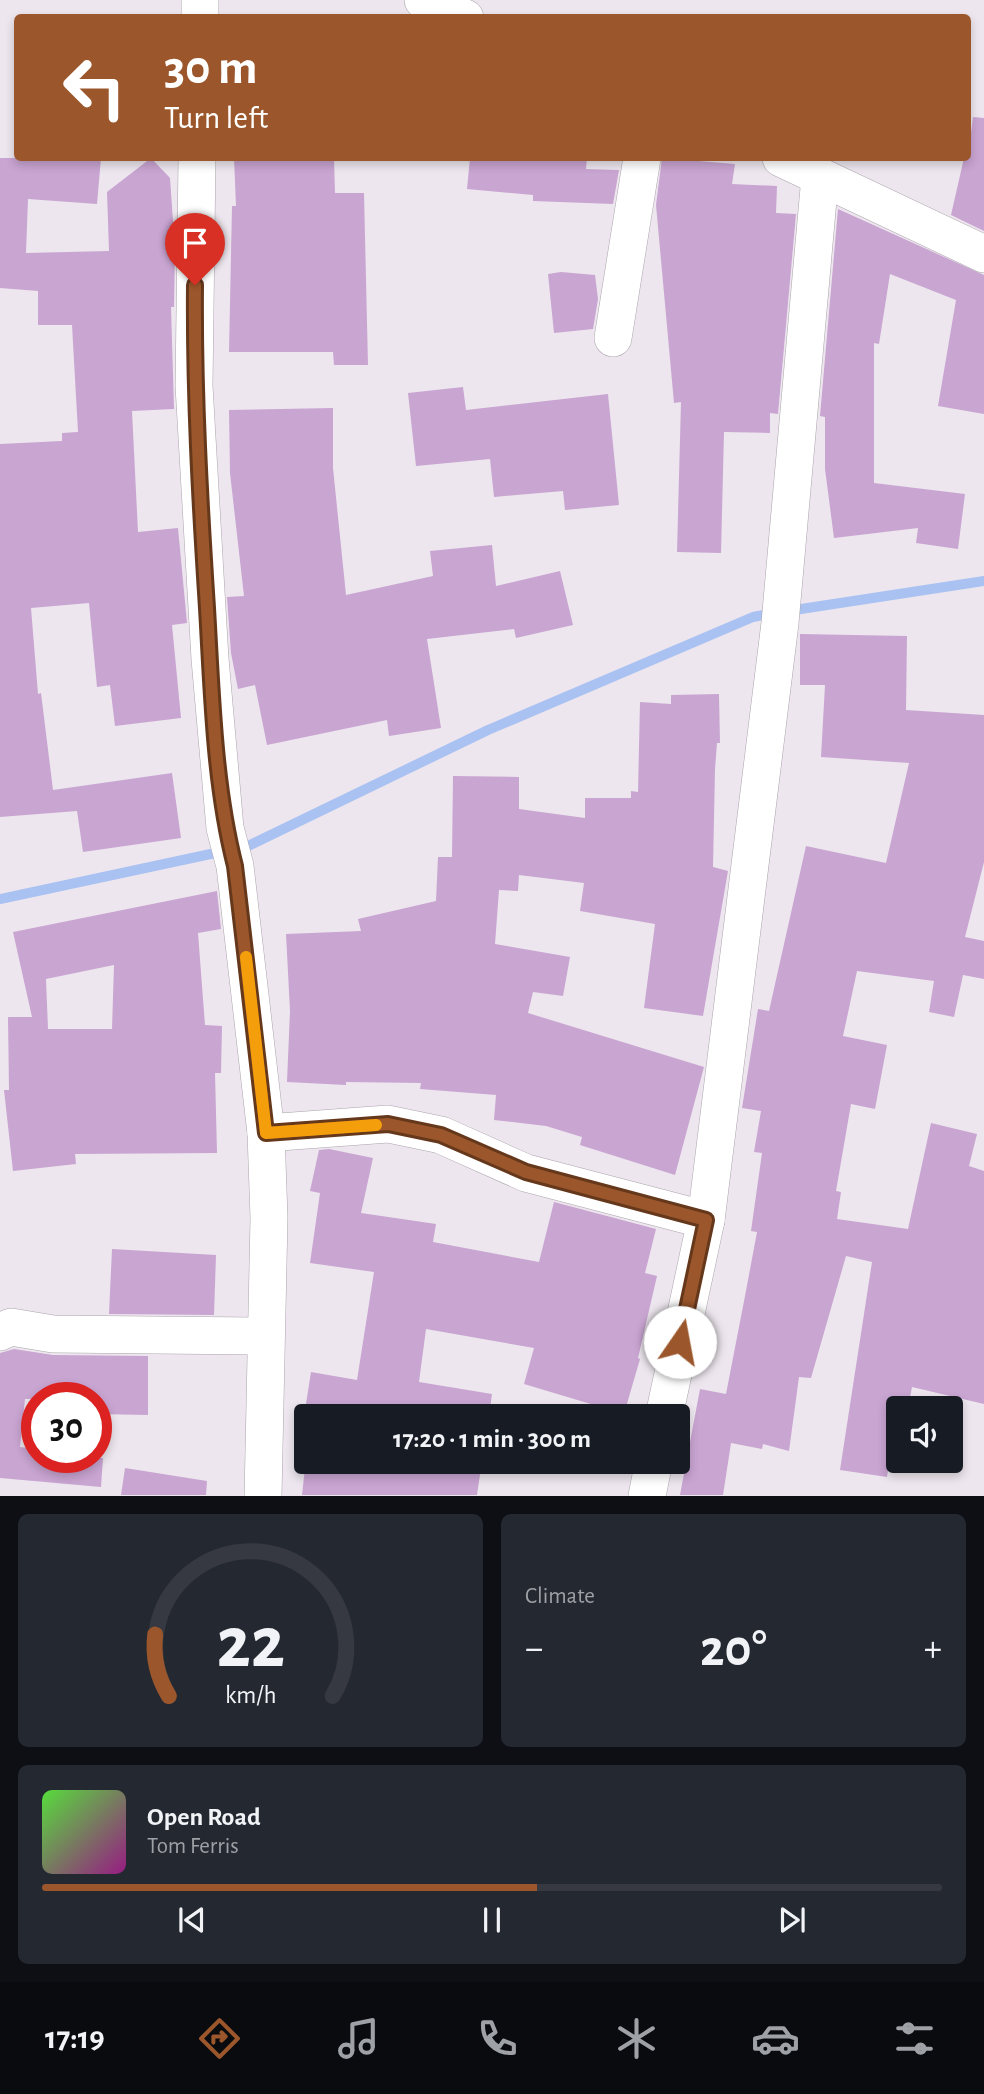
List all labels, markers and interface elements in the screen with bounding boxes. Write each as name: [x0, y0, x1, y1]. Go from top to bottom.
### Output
icon: left: [49, 42, 140, 133]
text: 30 m: [164, 44, 258, 93]
text: Turn left: [164, 102, 268, 134]
pin: [165, 213, 225, 285]
icon: arrive: [176, 224, 214, 262]
position arrow: [643, 1305, 717, 1379]
speed limit sign: 30: [21, 1382, 112, 1473]
map controls: [886, 1396, 963, 1473]
button: sound: [886, 1396, 963, 1473]
text: 17:20 · 1 min · 300 m: [393, 1426, 591, 1452]
text: Climate: [525, 1585, 595, 1608]
text: 22: [216, 1609, 285, 1682]
text: 20°: [700, 1623, 767, 1675]
text: −: [525, 1630, 543, 1668]
text: +: [924, 1630, 942, 1668]
text: km/h: [225, 1683, 276, 1708]
text: Open Road: [147, 1804, 261, 1830]
text: Tom Ferris: [147, 1835, 239, 1858]
icon: previous: [173, 1901, 211, 1939]
icon: pause: [473, 1901, 511, 1939]
icon: next: [773, 1901, 811, 1939]
icon: directions: [195, 2014, 244, 2063]
icon: music: [334, 2014, 383, 2063]
icon: phone: [473, 2014, 522, 2063]
icon: climate: [612, 2014, 661, 2063]
icon: car: [751, 2014, 800, 2063]
icon: filters: [890, 2014, 939, 2063]
text: 17:19: [45, 2022, 105, 2054]

